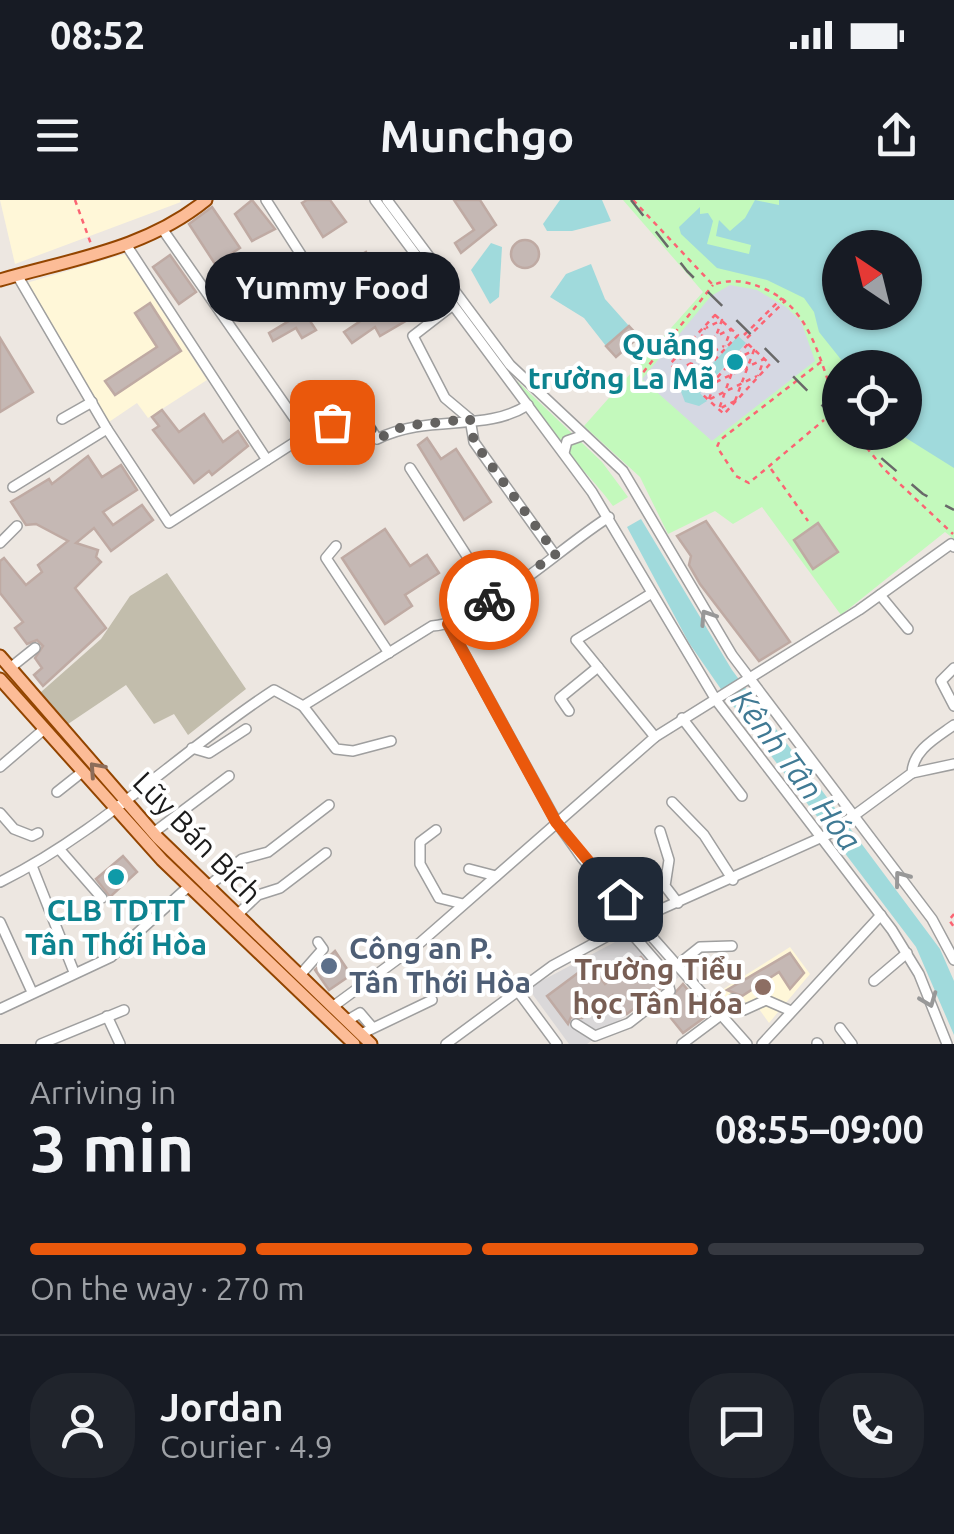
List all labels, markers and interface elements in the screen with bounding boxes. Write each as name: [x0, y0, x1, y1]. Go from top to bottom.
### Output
text: 08:52: [50, 14, 145, 56]
icon: menu: [30, 108, 85, 163]
icon: share: [869, 108, 924, 163]
text: Munchgo: [380, 110, 574, 161]
north arrow: [822, 230, 922, 330]
map controls: [822, 230, 922, 450]
callout: Yummy Food: [205, 252, 460, 322]
text: Yummy Food: [236, 269, 429, 305]
place label: Quảng trường La Mã: [528, 327, 715, 395]
button: locate: [822, 350, 922, 450]
marker: Quảng trường La Mã: [724, 351, 746, 373]
pin: [290, 380, 375, 465]
icon: bag: [305, 395, 360, 450]
courier: [439, 550, 539, 650]
icon: bike: [462, 573, 517, 628]
one-way arrow: [701, 610, 720, 628]
water label: Kênh Tân Hóa: [725, 682, 869, 857]
one-way arrow: [90, 762, 108, 781]
street label: Lũy Bán Bích: [127, 765, 269, 910]
pin: [578, 857, 663, 942]
marker: CLB TDTT Tân Thới Hòa: [105, 866, 127, 888]
one-way arrow: [895, 871, 912, 889]
icon: home: [593, 872, 648, 927]
place label: CLB TDTT Tân Thới Hòa: [25, 893, 207, 961]
place label: Công an P. Tân Thới Hòa: [349, 931, 531, 999]
place label: Trường Tiểu học Tân Hóa: [572, 952, 743, 1020]
marker: Công an P. Tân Thới Hòa: [318, 955, 340, 977]
marker: Trường Tiểu học Tân Hóa: [752, 976, 774, 998]
one-way arrow: [918, 990, 938, 1007]
text: Arriving in: [30, 1074, 176, 1110]
text: 08:55–09:00: [715, 1108, 924, 1150]
text: 3 min: [30, 1111, 194, 1184]
text: On the way · 270 m: [30, 1270, 305, 1306]
button: person: [30, 1373, 135, 1478]
button: chat: [689, 1373, 794, 1478]
button: phone: [819, 1373, 924, 1478]
text: Jordan: [160, 1386, 284, 1428]
text: Courier · 4.9: [160, 1428, 333, 1464]

